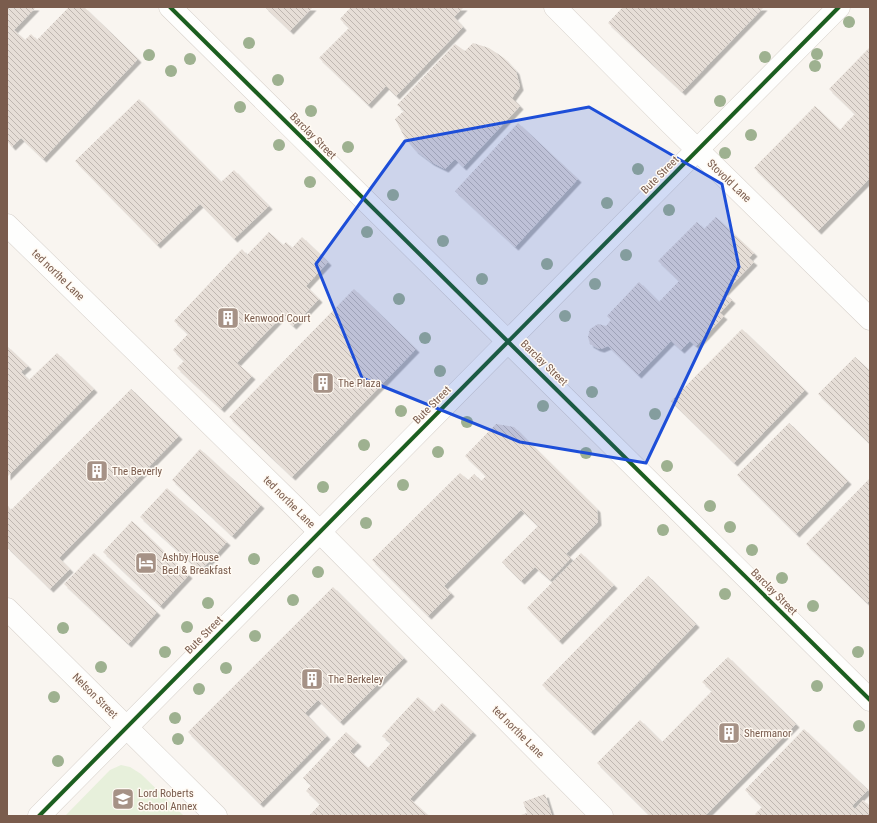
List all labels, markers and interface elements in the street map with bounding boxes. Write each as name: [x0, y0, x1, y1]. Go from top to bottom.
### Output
street label: Barclay Street: [287, 110, 339, 162]
street label: Bute Street: [638, 153, 682, 197]
street label: Stovold Lane: [704, 157, 754, 205]
street label: ted northe Lane: [29, 247, 87, 303]
building icon: Kenwood Court: [215, 305, 241, 331]
place label: Kenwood Court: [244, 312, 310, 325]
street label: Barclay Street: [518, 337, 570, 389]
building icon: The Plaza: [310, 370, 336, 396]
place label: The Plaza: [338, 377, 381, 390]
street label: Bute Street: [410, 383, 454, 427]
building icon: The Beverly: [84, 458, 110, 484]
place label: The Beverly: [112, 465, 162, 478]
street label: ted northe Lane: [260, 473, 318, 531]
hotel icon: Ashby House Bed & Breakfast: [133, 550, 159, 576]
place label: Ashby House Bed & Breakfast: [162, 551, 231, 577]
street label: Barclay Street: [748, 566, 800, 618]
street label: Bute Street: [182, 613, 226, 657]
building icon: The Berkeley: [299, 666, 325, 692]
street label: Nelson Street: [70, 671, 120, 721]
place label: The Berkeley: [328, 673, 384, 686]
street label: ted northe Lane: [489, 703, 547, 761]
building icon: Shermanor: [716, 720, 742, 746]
place label: Shermanor: [744, 727, 792, 740]
school or university icon: Lord Roberts School Annex: [110, 786, 136, 812]
place label: Lord Roberts School Annex: [138, 787, 197, 813]

